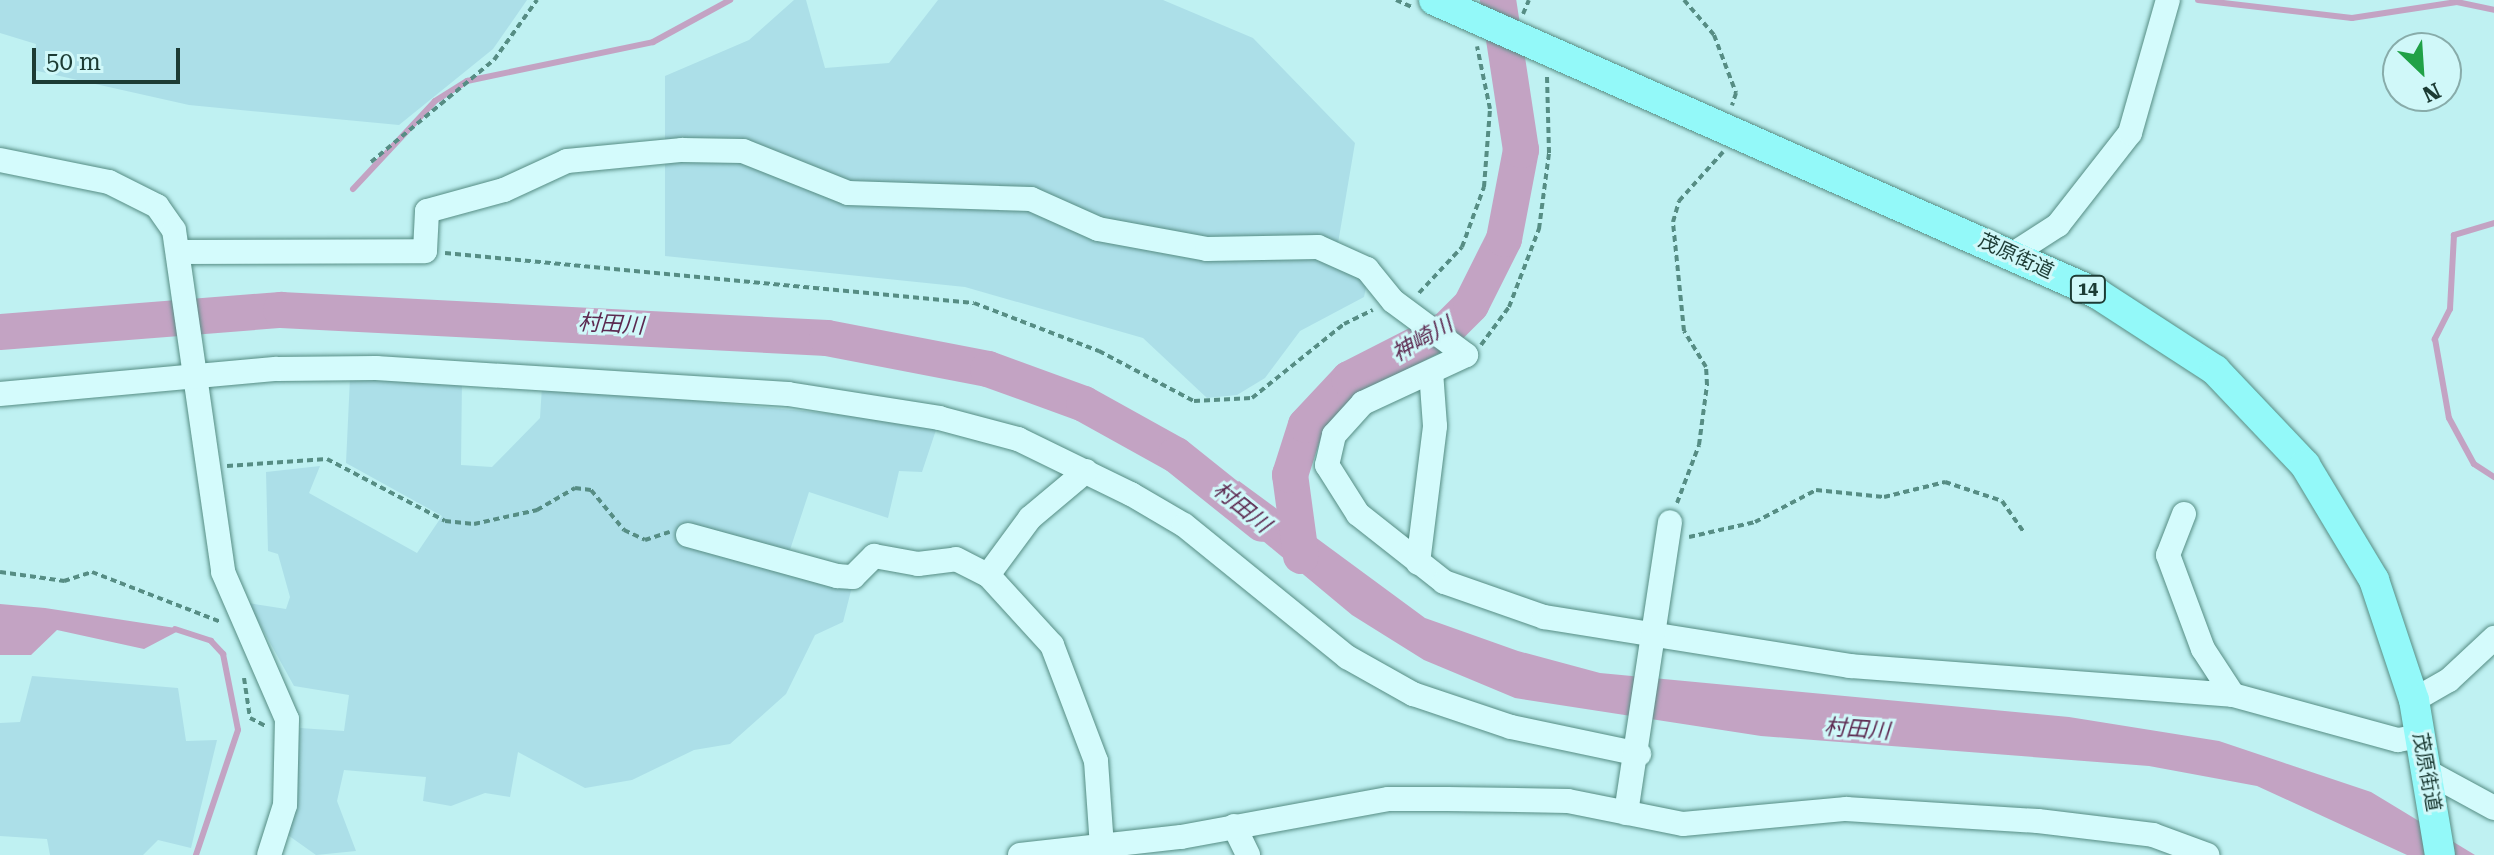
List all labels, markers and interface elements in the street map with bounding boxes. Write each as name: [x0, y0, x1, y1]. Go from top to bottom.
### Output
scale bar: [36, 32, 184, 82]
north arrow: [2382, 32, 2462, 112]
text: 50 m: [46, 48, 101, 76]
text: N: [2419, 77, 2444, 107]
street label: 茂原街道: [1975, 228, 2057, 284]
road number: 14: [2068, 275, 2108, 303]
water label: 村田川: [577, 309, 645, 339]
water label: 神崎川: [1387, 311, 1457, 367]
water label: 村田川: [1208, 476, 1276, 538]
water label: 村田川: [1823, 714, 1891, 744]
street label: 茂原街道: [2408, 731, 2446, 813]

